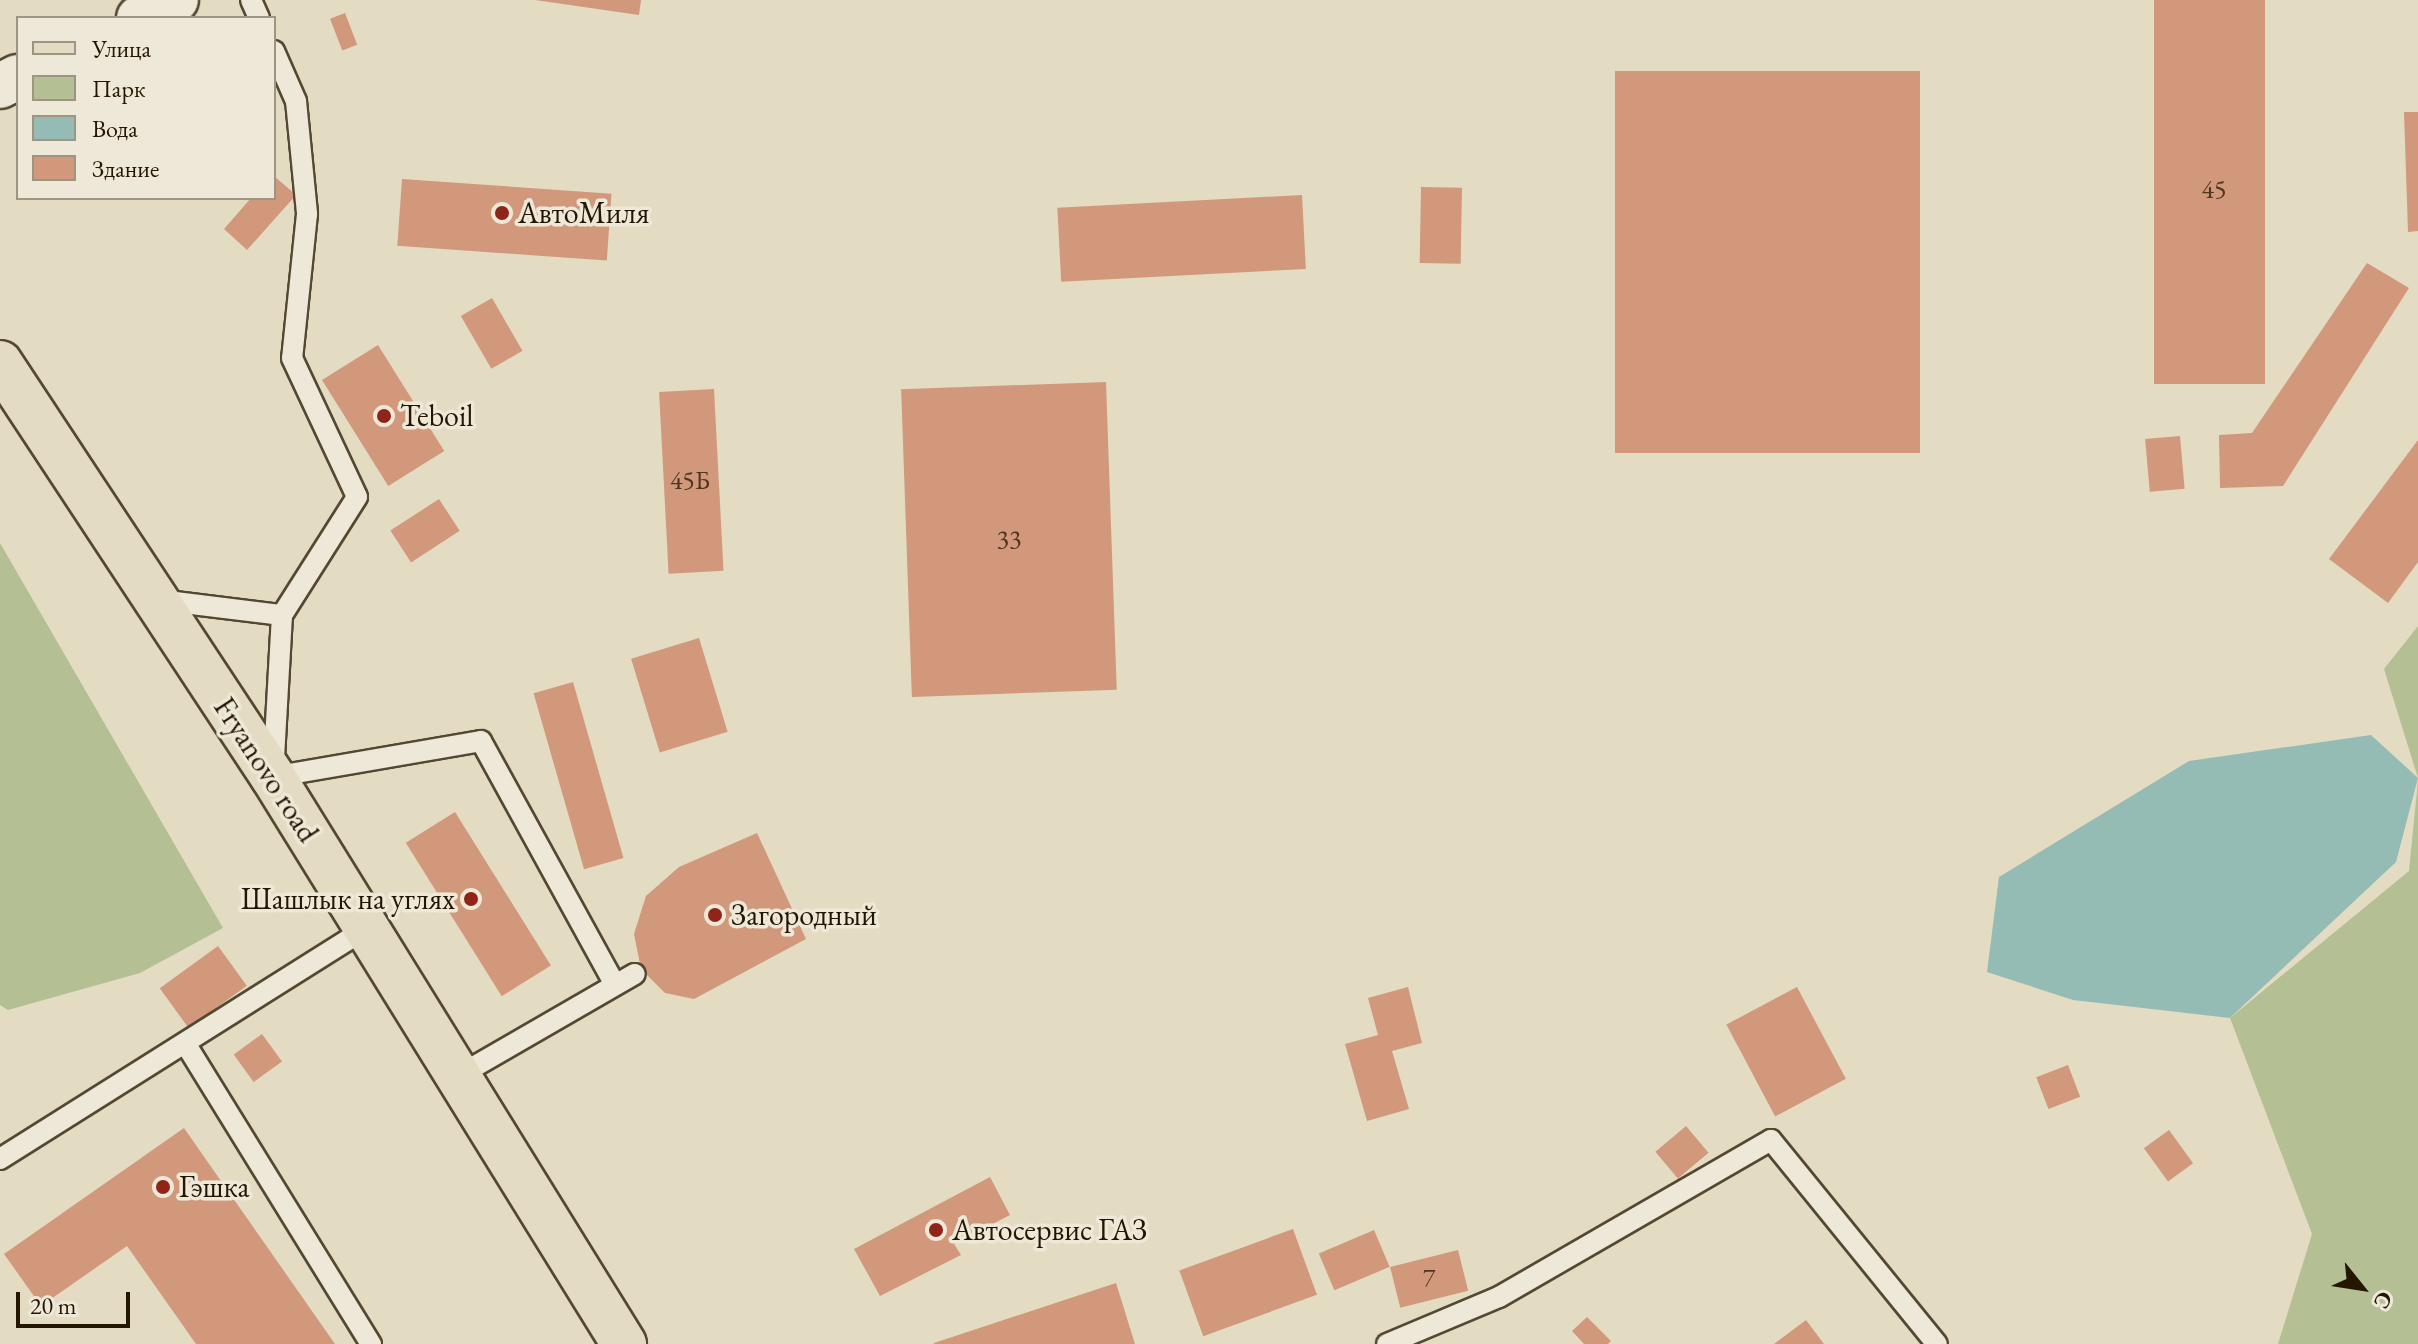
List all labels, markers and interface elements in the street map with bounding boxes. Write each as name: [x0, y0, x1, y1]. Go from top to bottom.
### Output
legend: [16, 16, 276, 200]
text: Улица: [92, 33, 151, 64]
text: Парк: [92, 73, 145, 104]
text: Вода: [92, 113, 138, 144]
text: Здание: [92, 153, 159, 184]
house number: 45: [2202, 174, 2226, 206]
place label: АвтоМиля: [518, 195, 649, 231]
marker: АвтоМиля: [493, 204, 511, 222]
place label: Teboil: [400, 398, 473, 434]
marker: Teboil: [375, 407, 393, 425]
house number: 45Б: [670, 465, 710, 497]
house number: 33: [997, 524, 1021, 556]
street label: Fryanovo road: [206, 691, 326, 849]
place label: Шашлык на углях: [241, 881, 455, 917]
marker: Шашлык на углях: [462, 890, 480, 908]
place label: Загородный: [731, 897, 877, 933]
marker: Загородный: [706, 906, 724, 924]
place label: Гэшка: [179, 1169, 249, 1205]
marker: Гэшка: [154, 1178, 172, 1196]
place label: Автосервис ГАЗ: [952, 1212, 1147, 1248]
marker: Автосервис ГАЗ: [927, 1221, 945, 1239]
north arrow: [2322, 1248, 2402, 1328]
house number: 7: [1423, 1263, 1435, 1295]
scale bar: [20, 1276, 134, 1326]
text: С: [2367, 1286, 2400, 1314]
text: 20 m: [30, 1290, 77, 1321]

